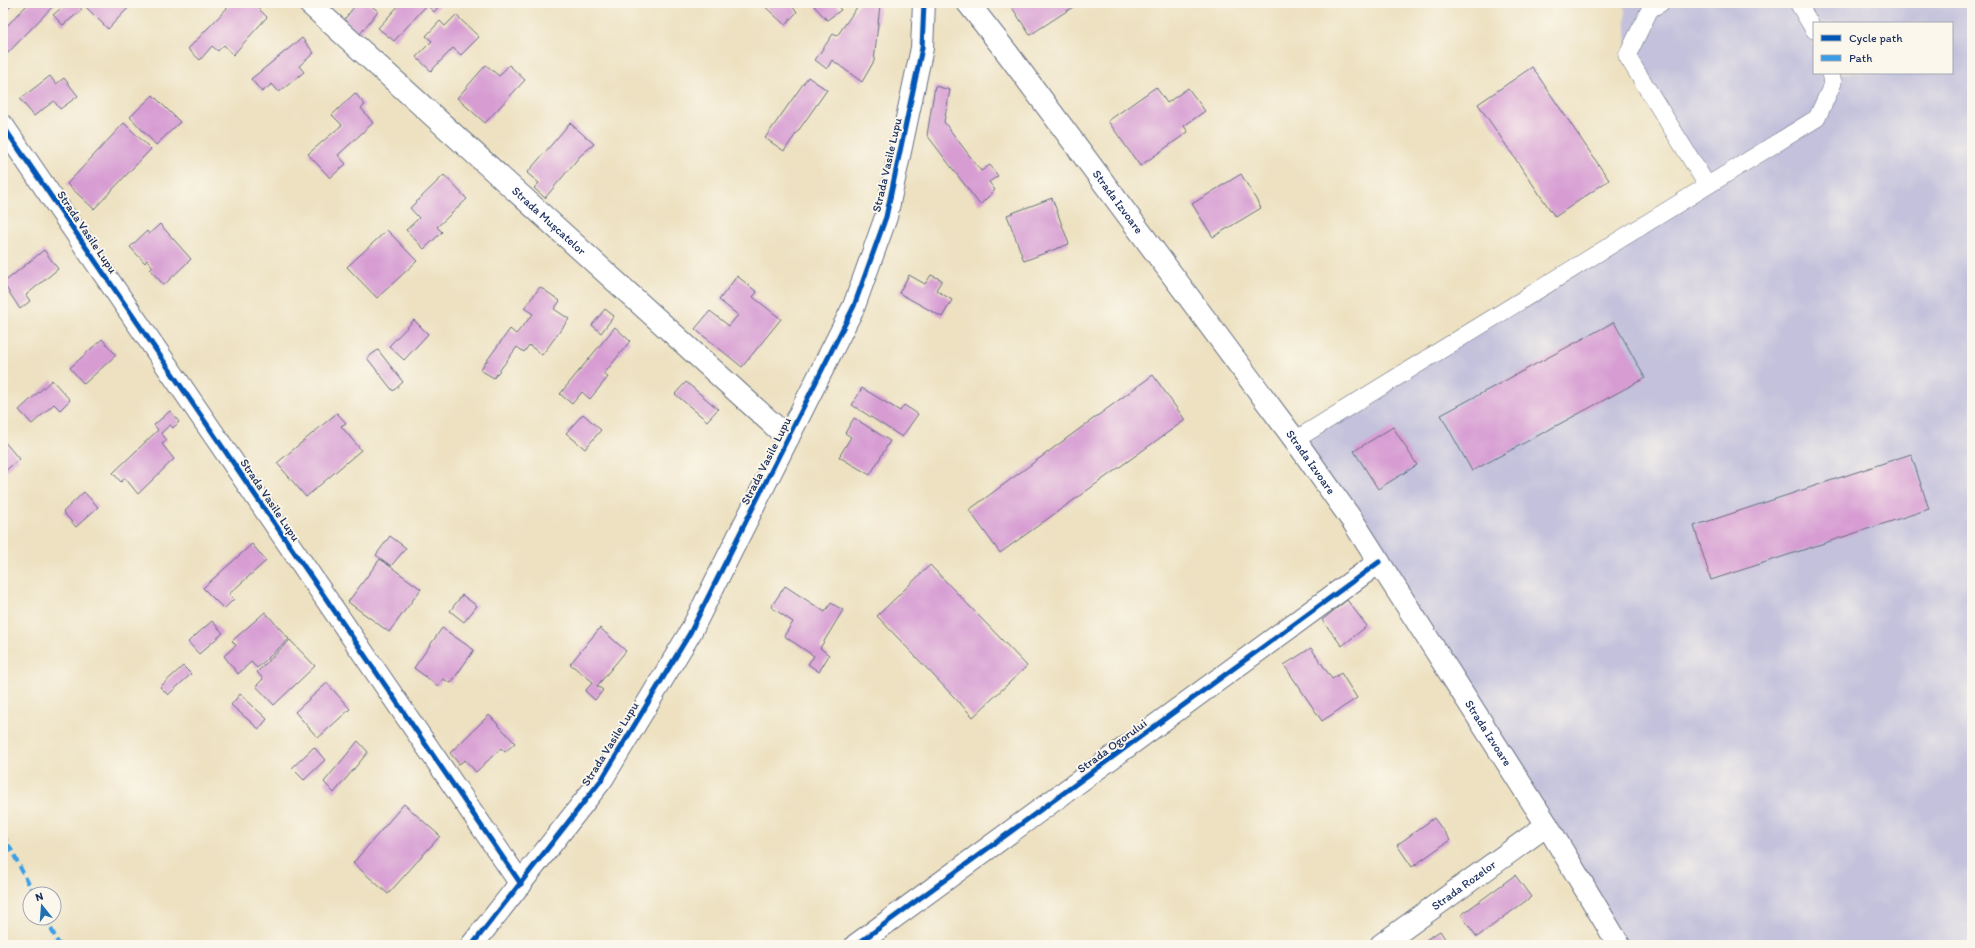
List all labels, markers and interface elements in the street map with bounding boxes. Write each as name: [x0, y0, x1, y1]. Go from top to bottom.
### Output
legend: [1813, 22, 1953, 74]
text: Cycle path: [1849, 31, 1903, 45]
text: Path: [1849, 51, 1872, 65]
street label: Strada Vasile Lupu: [869, 116, 905, 214]
street label: Strada Izvoare: [1090, 167, 1146, 237]
street label: Strada Mușcatelor: [509, 184, 589, 258]
street label: Strada Vasile Lupu: [54, 188, 120, 276]
street label: Strada Vasile Lupu: [738, 415, 794, 507]
street label: Strada Izvoare: [1283, 427, 1339, 497]
street label: Strada Vasile Lupu: [237, 456, 303, 544]
street label: Strada Izvoare: [1462, 697, 1515, 769]
street label: Strada Vasile Lupu: [579, 699, 642, 789]
street label: Strada Ogorului: [1075, 716, 1149, 776]
street label: Strada Rozelor: [1429, 857, 1499, 913]
north arrow: [22, 886, 62, 926]
text: N: [34, 890, 45, 904]

